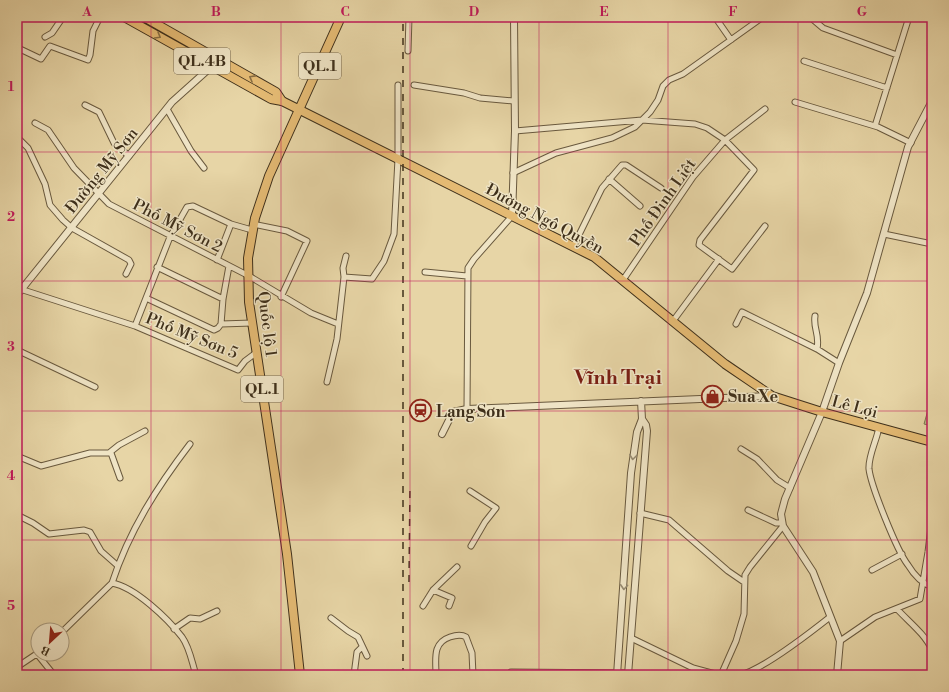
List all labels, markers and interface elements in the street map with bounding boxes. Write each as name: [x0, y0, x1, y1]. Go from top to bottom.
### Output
text: A: [81, 4, 92, 20]
text: B: [211, 4, 221, 20]
text: C: [340, 4, 350, 20]
text: D: [469, 4, 479, 20]
text: E: [599, 4, 609, 20]
text: F: [728, 4, 738, 20]
text: G: [857, 4, 868, 20]
one-way arrow: [154, 31, 161, 39]
road number: QL.4B: [174, 48, 230, 74]
road number: QL.1: [299, 53, 341, 79]
one-way arrow: [249, 76, 256, 83]
text: 1: [8, 79, 15, 95]
street label: Đường Mỹ Sơn: [61, 123, 143, 218]
street label: Phố Đinh Liệt: [625, 155, 701, 250]
street label: Đường Ngô Quyền: [482, 179, 607, 259]
street label: Phố Mỹ Sơn 2: [129, 195, 226, 257]
text: 2: [7, 209, 15, 225]
street label: Quốc lộ 1: [253, 290, 281, 358]
street label: Phố Mỹ Sơn 5: [143, 308, 241, 364]
text: 3: [7, 339, 15, 355]
district label: Vĩnh Trại: [573, 366, 662, 391]
road number: QL.1: [241, 376, 283, 402]
shop icon: Sua Xe: [700, 383, 726, 409]
place label: Sua Xe: [728, 387, 778, 407]
street label: Lê Lợi: [830, 391, 880, 423]
station icon: Lạng Sơn: [408, 398, 434, 424]
place label: Lạng Sơn: [436, 402, 506, 422]
one-way arrow: [629, 454, 638, 460]
text: 4: [7, 468, 16, 484]
one-way arrow: [619, 584, 628, 590]
text: 5: [7, 598, 15, 614]
north arrow: [30, 622, 70, 662]
text: B: [39, 642, 53, 658]

